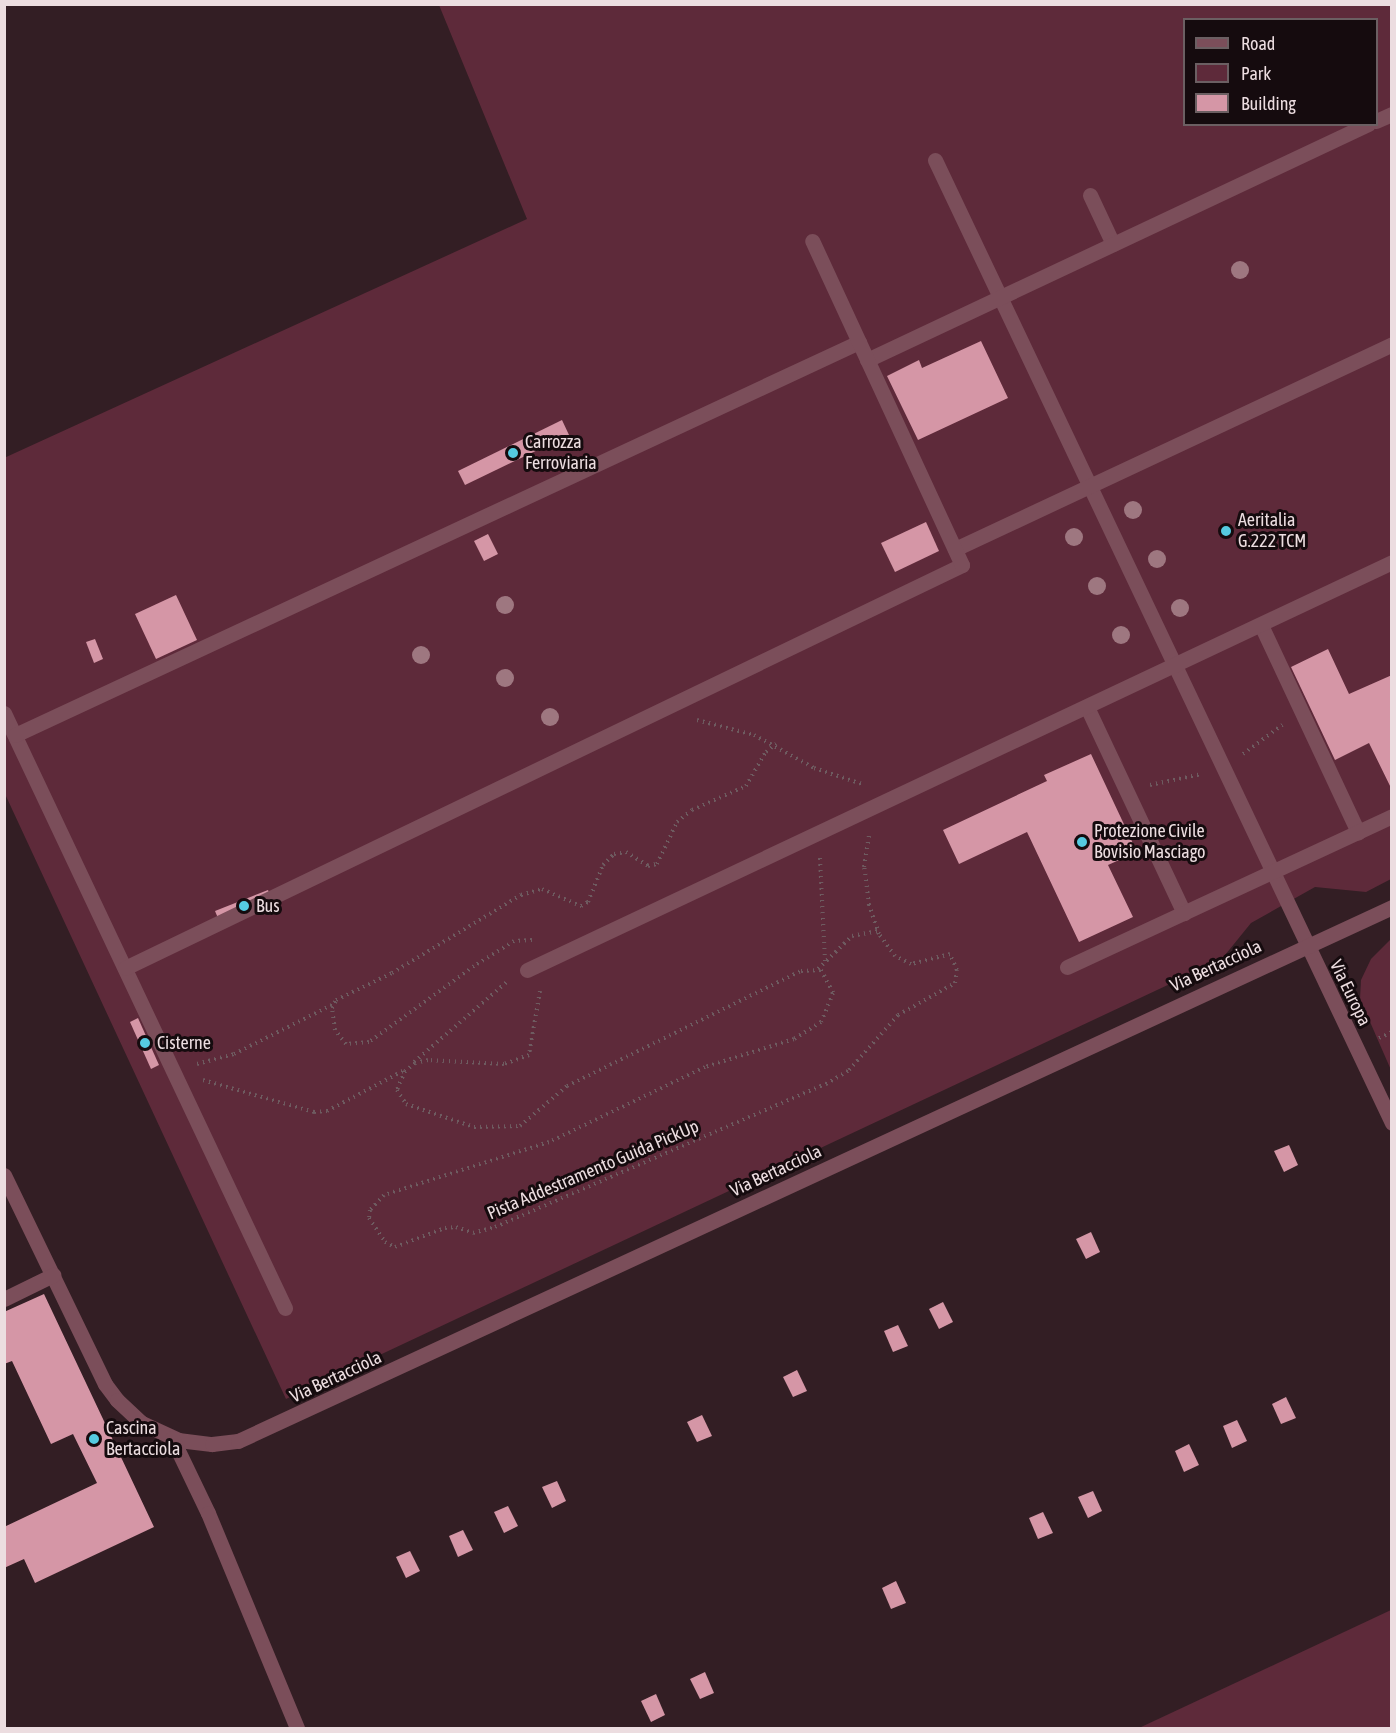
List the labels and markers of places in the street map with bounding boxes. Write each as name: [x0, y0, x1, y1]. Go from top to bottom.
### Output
place label: Carrozza Ferroviaria: [525, 432, 597, 474]
marker: Carrozza Ferroviaria: [506, 446, 520, 460]
place label: Aeritalia G.222 TCM: [1238, 510, 1306, 552]
marker: Aeritalia G.222 TCM: [1219, 524, 1233, 538]
place label: Protezione Civile Bovisio Masciago: [1094, 821, 1206, 864]
marker: Protezione Civile Bovisio Masciago: [1075, 835, 1089, 849]
place label: Bus: [256, 895, 280, 917]
marker: Bus: [237, 899, 251, 913]
place label: Cisterne: [157, 1032, 211, 1054]
marker: Cisterne: [138, 1036, 152, 1050]
place label: Cascina Bertacciola: [106, 1418, 180, 1460]
marker: Cascina Bertacciola: [87, 1432, 101, 1446]

